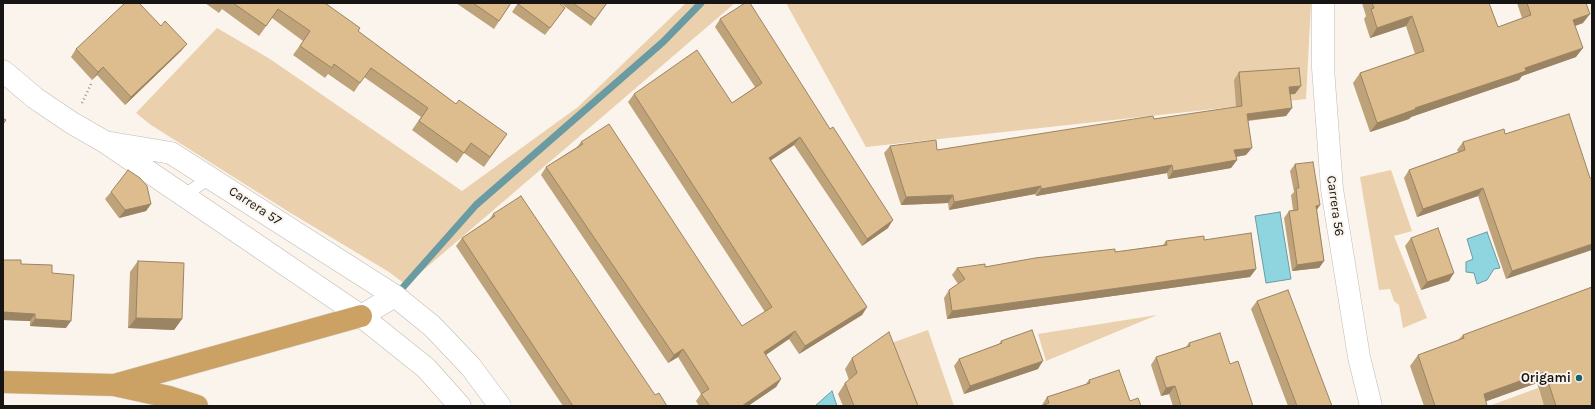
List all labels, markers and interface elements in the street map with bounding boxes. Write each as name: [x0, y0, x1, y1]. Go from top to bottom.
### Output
street label: Carrera 56: [1323, 175, 1347, 237]
street label: Carrera 57: [226, 183, 284, 229]
place label: Origami: [1521, 370, 1571, 386]
marker: Origami: [1574, 373, 1584, 383]

